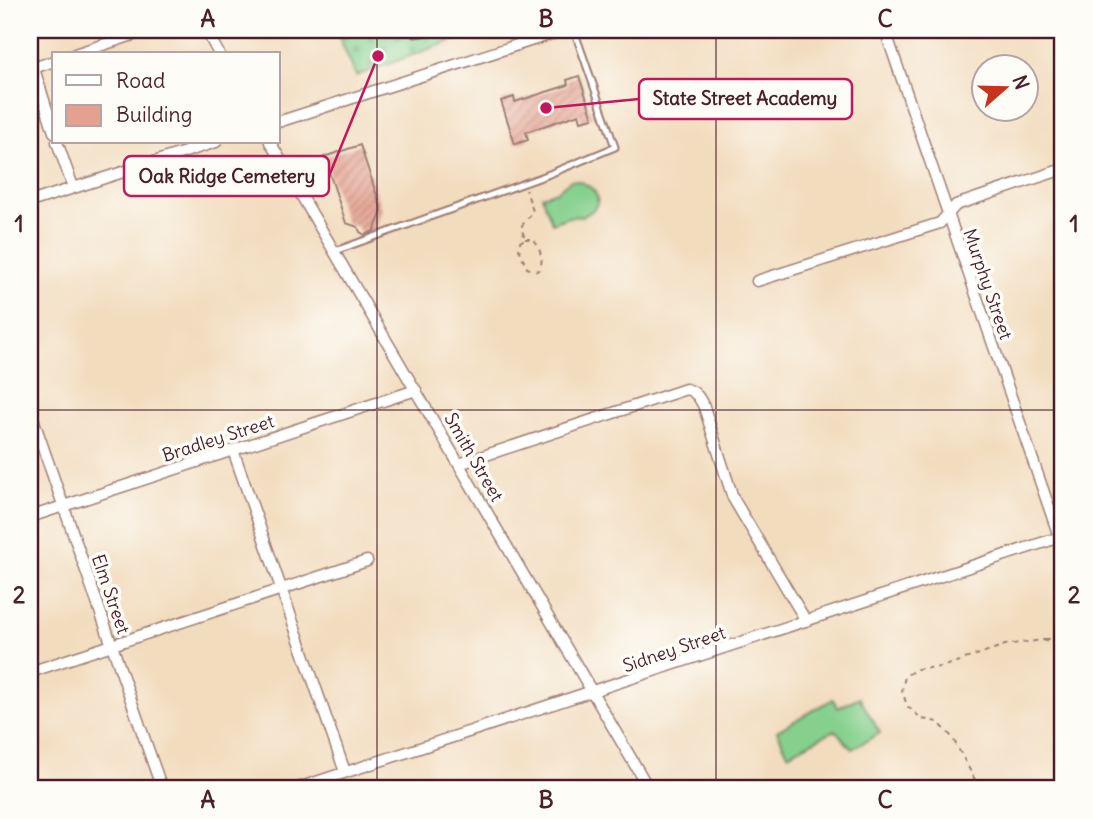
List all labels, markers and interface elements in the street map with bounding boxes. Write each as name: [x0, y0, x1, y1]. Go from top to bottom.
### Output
text: A: [201, 4, 216, 33]
text: B: [538, 4, 554, 33]
text: C: [877, 4, 893, 33]
legend: [52, 52, 280, 144]
north arrow: [970, 52, 1040, 122]
text: Road: [116, 67, 165, 94]
text: N: [1007, 72, 1034, 92]
callout: State Street Academy: [639, 79, 852, 119]
text: State Street Academy: [653, 86, 837, 110]
text: Building: [116, 101, 192, 128]
callout: Oak Ridge Cemetery: [124, 156, 329, 196]
text: Oak Ridge Cemetery: [139, 164, 315, 188]
text: 1: [14, 209, 24, 238]
text: 1: [1069, 209, 1079, 238]
street label: Murphy Street: [958, 226, 1018, 342]
street label: Bradley Street: [159, 409, 277, 467]
street label: Smith Street: [439, 409, 509, 505]
street label: Elm Street: [87, 551, 135, 637]
text: 2: [13, 580, 26, 609]
text: 2: [1068, 580, 1081, 609]
street label: Sidney Street: [620, 621, 728, 677]
text: A: [201, 785, 216, 814]
text: B: [538, 785, 554, 814]
text: C: [877, 785, 893, 814]

